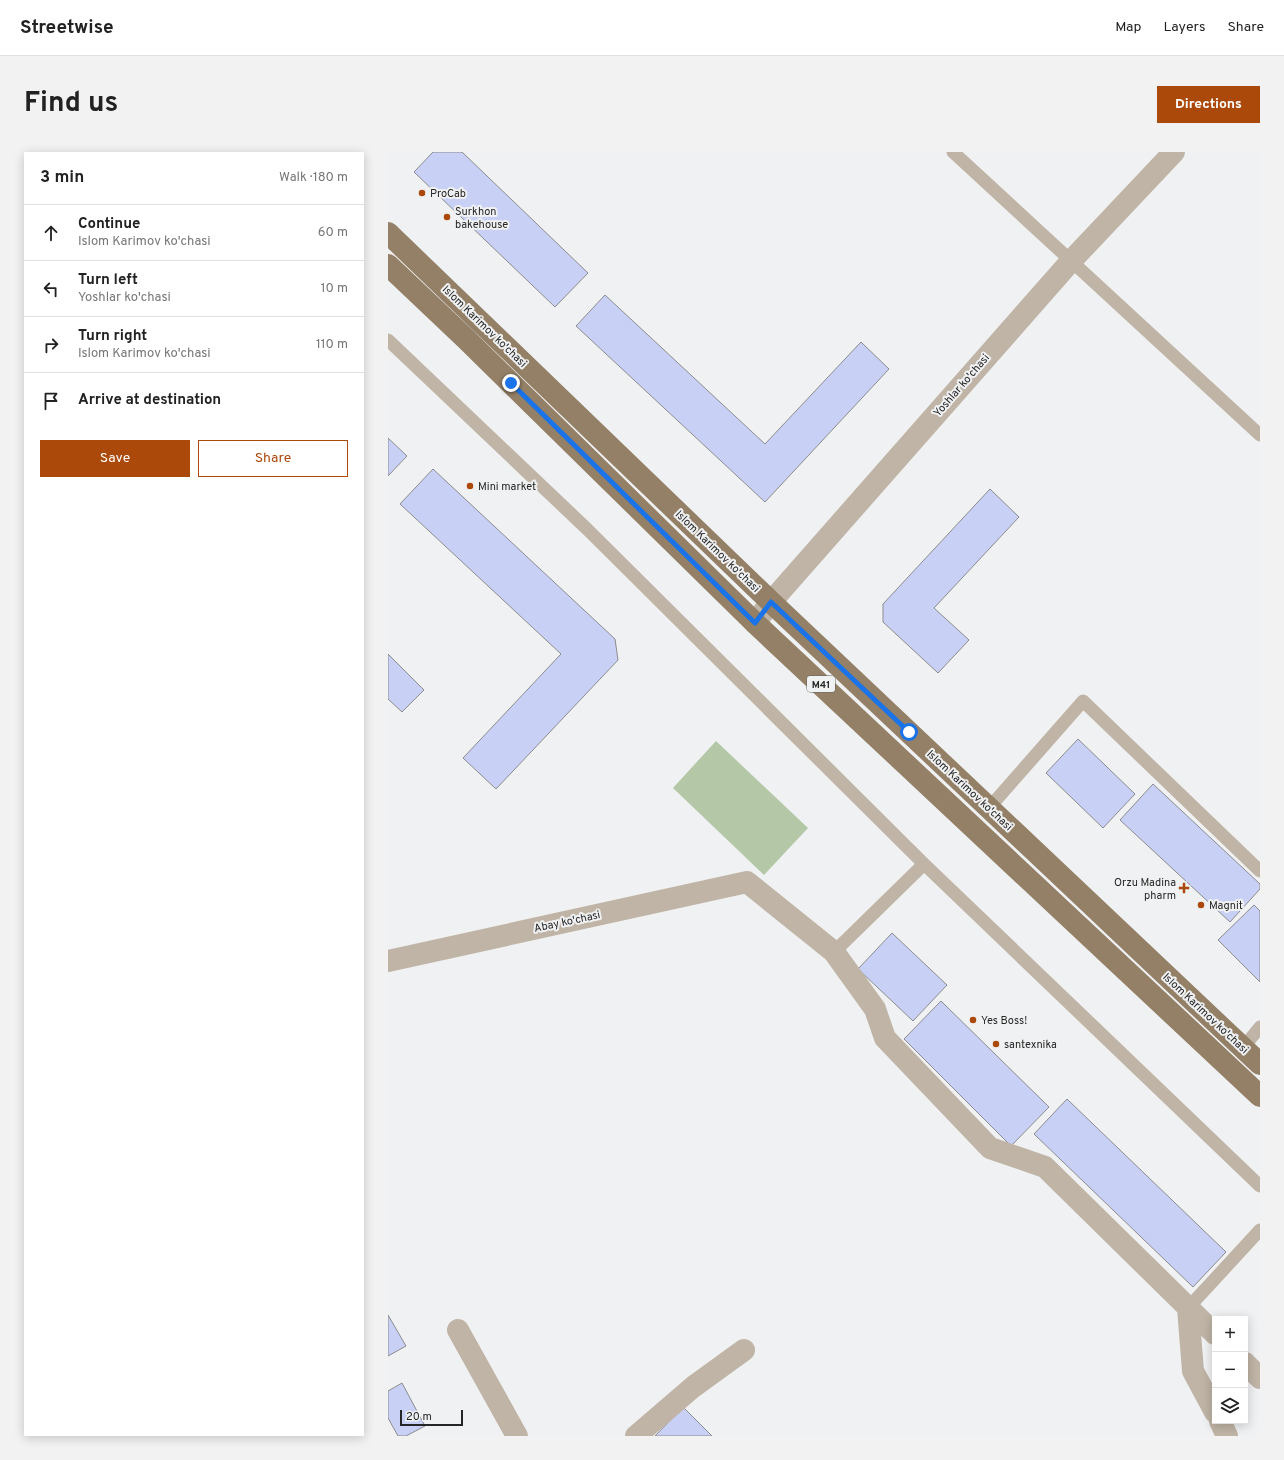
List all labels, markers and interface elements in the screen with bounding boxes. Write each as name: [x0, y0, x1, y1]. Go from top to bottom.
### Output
text: Streetwise: [20, 16, 113, 40]
text: Map: [1115, 19, 1141, 36]
text: Layers: [1163, 19, 1205, 36]
text: Share: [1227, 19, 1264, 36]
text: Find us: [24, 86, 118, 122]
button: Directions: [1157, 86, 1260, 123]
text: 3 min: [40, 167, 84, 189]
text: Walk · 180 m: [279, 170, 348, 186]
place label: ProCab: [430, 187, 466, 201]
marker: ProCab: [417, 188, 427, 198]
place label: Surkhon bakehouse: [455, 205, 508, 232]
marker: Surkhon bakehouse: [442, 212, 452, 222]
text: Continue: [78, 215, 140, 234]
icon: ahead: [40, 222, 62, 244]
text: 60 m: [318, 225, 348, 241]
text: Islom Karimov ko'chasi: [78, 234, 211, 250]
text: Turn left: [78, 271, 138, 290]
icon: left: [40, 278, 62, 300]
text: 10 m: [321, 281, 348, 297]
street label: Islom Karimov ko'chasi: [439, 283, 530, 371]
text: Yoshlar ko'chasi: [78, 290, 171, 306]
text: Turn right: [78, 327, 147, 346]
icon: right: [40, 334, 62, 356]
text: 110 m: [316, 337, 348, 353]
text: Islom Karimov ko'chasi: [78, 346, 211, 362]
street label: Yoshlar ko'chasi: [931, 351, 993, 420]
route end: [502, 374, 520, 392]
icon: arrive: [40, 390, 62, 412]
text: Arrive at destination: [78, 391, 221, 410]
button: Save: [40, 440, 190, 477]
button: Share: [198, 440, 348, 477]
place label: Mini market: [478, 480, 536, 494]
marker: Mini market: [465, 481, 475, 491]
street label: Islom Karimov ko'chasi: [672, 508, 763, 596]
road number: M41: [807, 676, 835, 692]
route start: [900, 723, 918, 741]
street label: Islom Karimov ko'chasi: [923, 747, 1015, 834]
place label: Orzu Madina pharm: [1114, 876, 1176, 903]
marker: Orzu Madina pharm: [1179, 883, 1189, 893]
place label: Magnit: [1209, 899, 1243, 913]
marker: Magnit: [1196, 900, 1206, 910]
street label: Abay ko'chasi: [533, 908, 602, 936]
street label: Islom Karimov ko'chasi: [1159, 970, 1251, 1057]
place label: Yes Boss!: [981, 1014, 1027, 1028]
marker: Yes Boss!: [968, 1015, 978, 1025]
place label: santexnika: [1004, 1038, 1057, 1052]
marker: santexnika: [991, 1039, 1001, 1049]
map controls: [1212, 1316, 1248, 1424]
button: +: [1212, 1316, 1248, 1352]
button: −: [1212, 1352, 1248, 1388]
button: layers: [1212, 1388, 1248, 1424]
scale bar: [400, 1408, 463, 1427]
text: 20 m: [406, 1410, 432, 1424]

